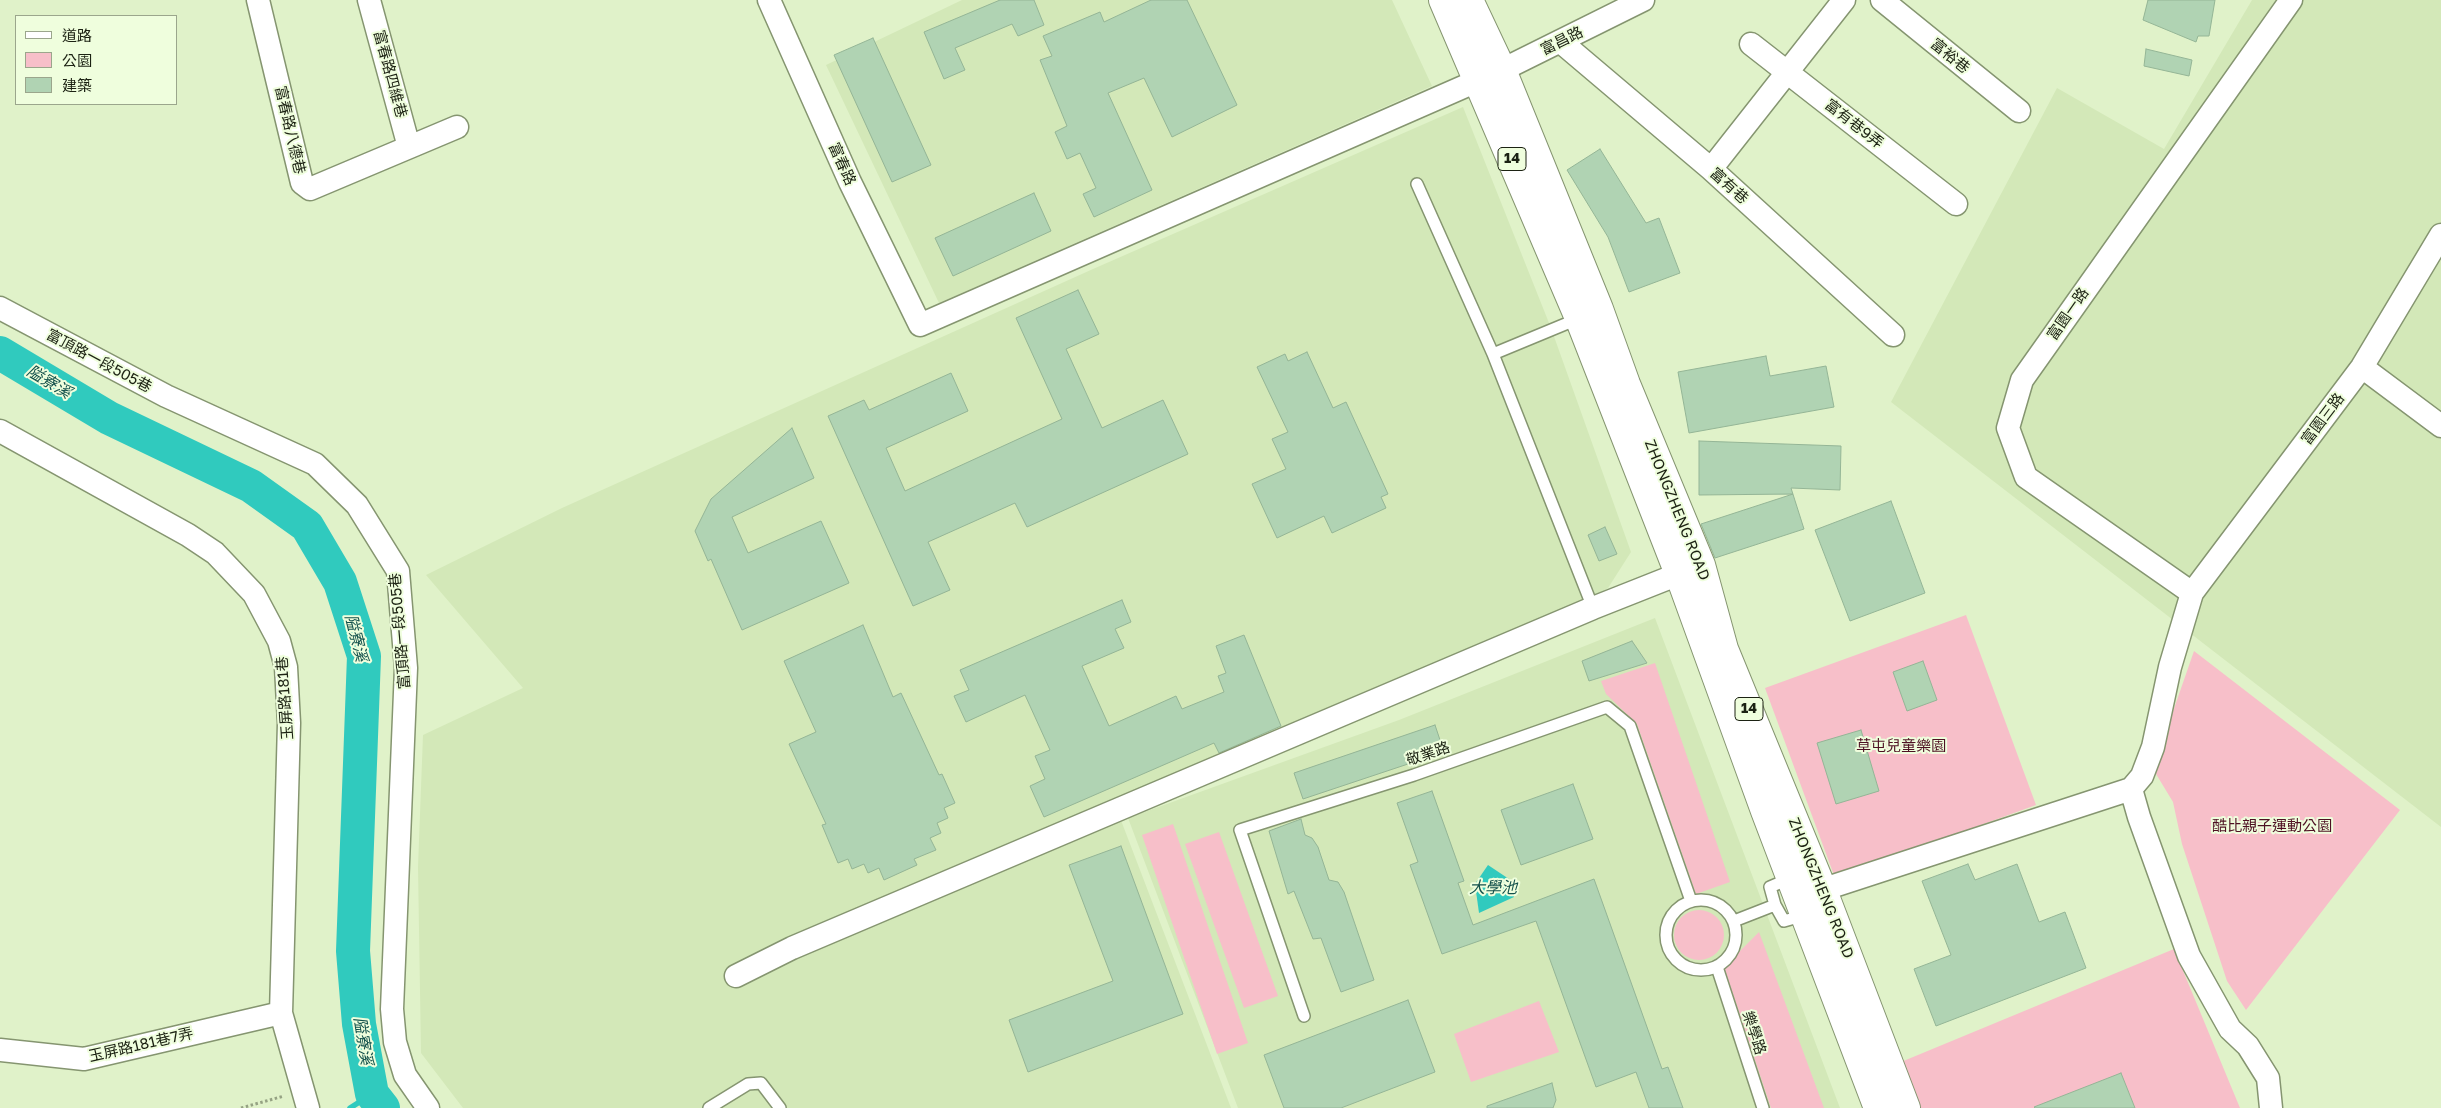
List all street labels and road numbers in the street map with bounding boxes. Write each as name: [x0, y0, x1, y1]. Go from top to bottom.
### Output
street label: 富昌路: [1538, 23, 1586, 59]
street label: 富春路四維巷: [370, 28, 410, 120]
street label: 富裕巷: [1927, 35, 1973, 77]
street label: 富春路八德巷: [271, 84, 309, 176]
street label: 富有巷9弄: [1821, 96, 1887, 152]
street label: 富春路: [825, 140, 859, 188]
road number: 14: [1498, 148, 1526, 170]
street label: 富有巷: [1706, 164, 1752, 208]
street label: 富園一路: [2043, 284, 2093, 344]
street label: 富頂路一段505巷: [43, 326, 155, 396]
street label: 富園三路: [2298, 390, 2348, 448]
street label: ZHONGZHENG ROAD: [1641, 437, 1713, 583]
street label: 富頂路一段505巷: [386, 572, 414, 690]
street label: 玉屏路181巷: [273, 656, 297, 740]
road number: 14: [1735, 698, 1763, 721]
street label: 敬業路: [1404, 738, 1452, 770]
street label: ZHONGZHENG ROAD: [1785, 815, 1857, 961]
street label: 樂學路: [1738, 1009, 1770, 1057]
street label: 玉屏路181巷7弄: [87, 1024, 195, 1066]

